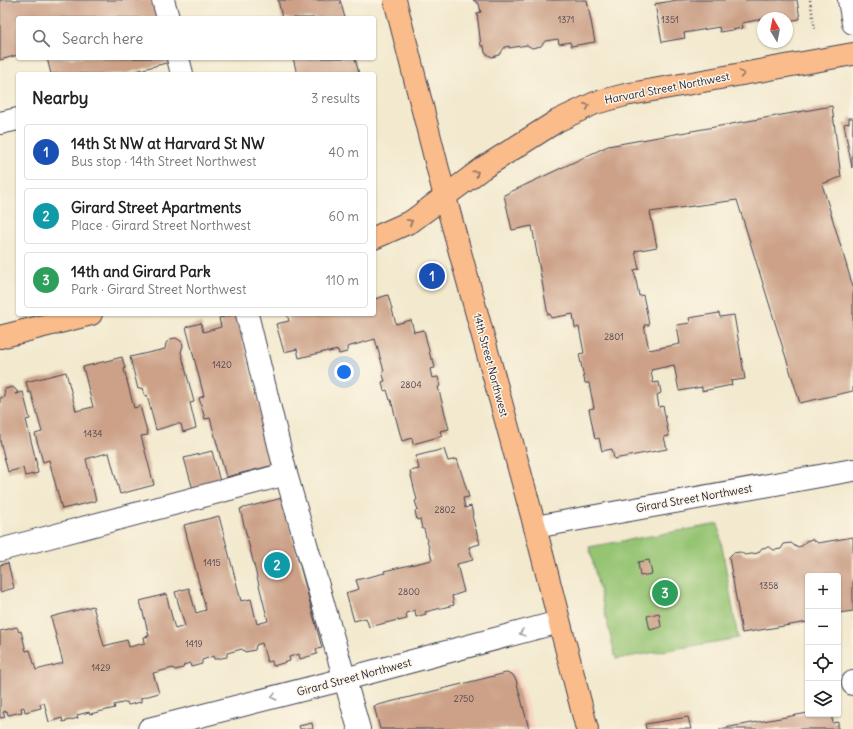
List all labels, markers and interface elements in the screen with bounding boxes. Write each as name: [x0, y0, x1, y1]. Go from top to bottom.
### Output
north arrow: [757, 12, 793, 48]
house number: 1371: [558, 14, 574, 25]
house number: 1351: [661, 14, 679, 25]
search box: [16, 16, 376, 60]
icon: search: [30, 27, 52, 49]
text: Search here: [62, 29, 143, 48]
street label: Harvard Street Northwest: [603, 69, 731, 107]
one-way arrow: [739, 70, 745, 79]
text: Nearby: [32, 87, 88, 109]
text: 3 results: [311, 90, 360, 107]
one-way arrow: [583, 103, 591, 111]
text: 14th St NW at Harvard St NW: [71, 134, 265, 153]
text: 1: [43, 144, 49, 161]
text: 40 m: [328, 144, 359, 161]
text: Bus stop · 14th Street Northwest: [71, 153, 256, 170]
one-way arrow: [472, 171, 479, 178]
text: Girard Street Apartments: [71, 198, 241, 217]
text: 2: [42, 208, 50, 225]
text: 60 m: [328, 208, 359, 225]
text: Place · Girard Street Northwest: [71, 217, 251, 234]
one-way arrow: [405, 219, 413, 227]
pin: 1: [419, 261, 445, 291]
text: 14th and Girard Park: [71, 262, 211, 281]
text: 3: [42, 272, 50, 289]
text: 110 m: [326, 272, 359, 289]
text: Park · Girard Street Northwest: [71, 281, 246, 298]
street label: 14th Street Northwest: [470, 312, 512, 419]
house number: 2801: [604, 331, 624, 342]
house number: 1420: [212, 359, 232, 370]
your location: [334, 362, 354, 382]
house number: 2804: [400, 379, 422, 390]
house number: 1434: [83, 428, 103, 439]
street label: Girard Street Northwest: [635, 481, 754, 515]
house number: 2802: [435, 504, 456, 515]
pin: 2: [264, 550, 290, 580]
house number: 1415: [203, 557, 221, 568]
map controls: [805, 573, 841, 717]
button: +: [805, 573, 841, 609]
pin: 3: [652, 578, 678, 608]
house number: 1358: [759, 580, 779, 591]
house number: 2800: [398, 586, 420, 597]
button: −: [805, 609, 841, 645]
one-way arrow: [518, 628, 525, 636]
house number: 1419: [185, 638, 203, 649]
button: locate: [805, 645, 841, 681]
street label: Girard Street Northwest: [295, 655, 413, 699]
house number: 1429: [92, 662, 110, 673]
button: layers: [805, 681, 841, 717]
one-way arrow: [271, 693, 277, 701]
house number: 2750: [454, 693, 474, 704]

